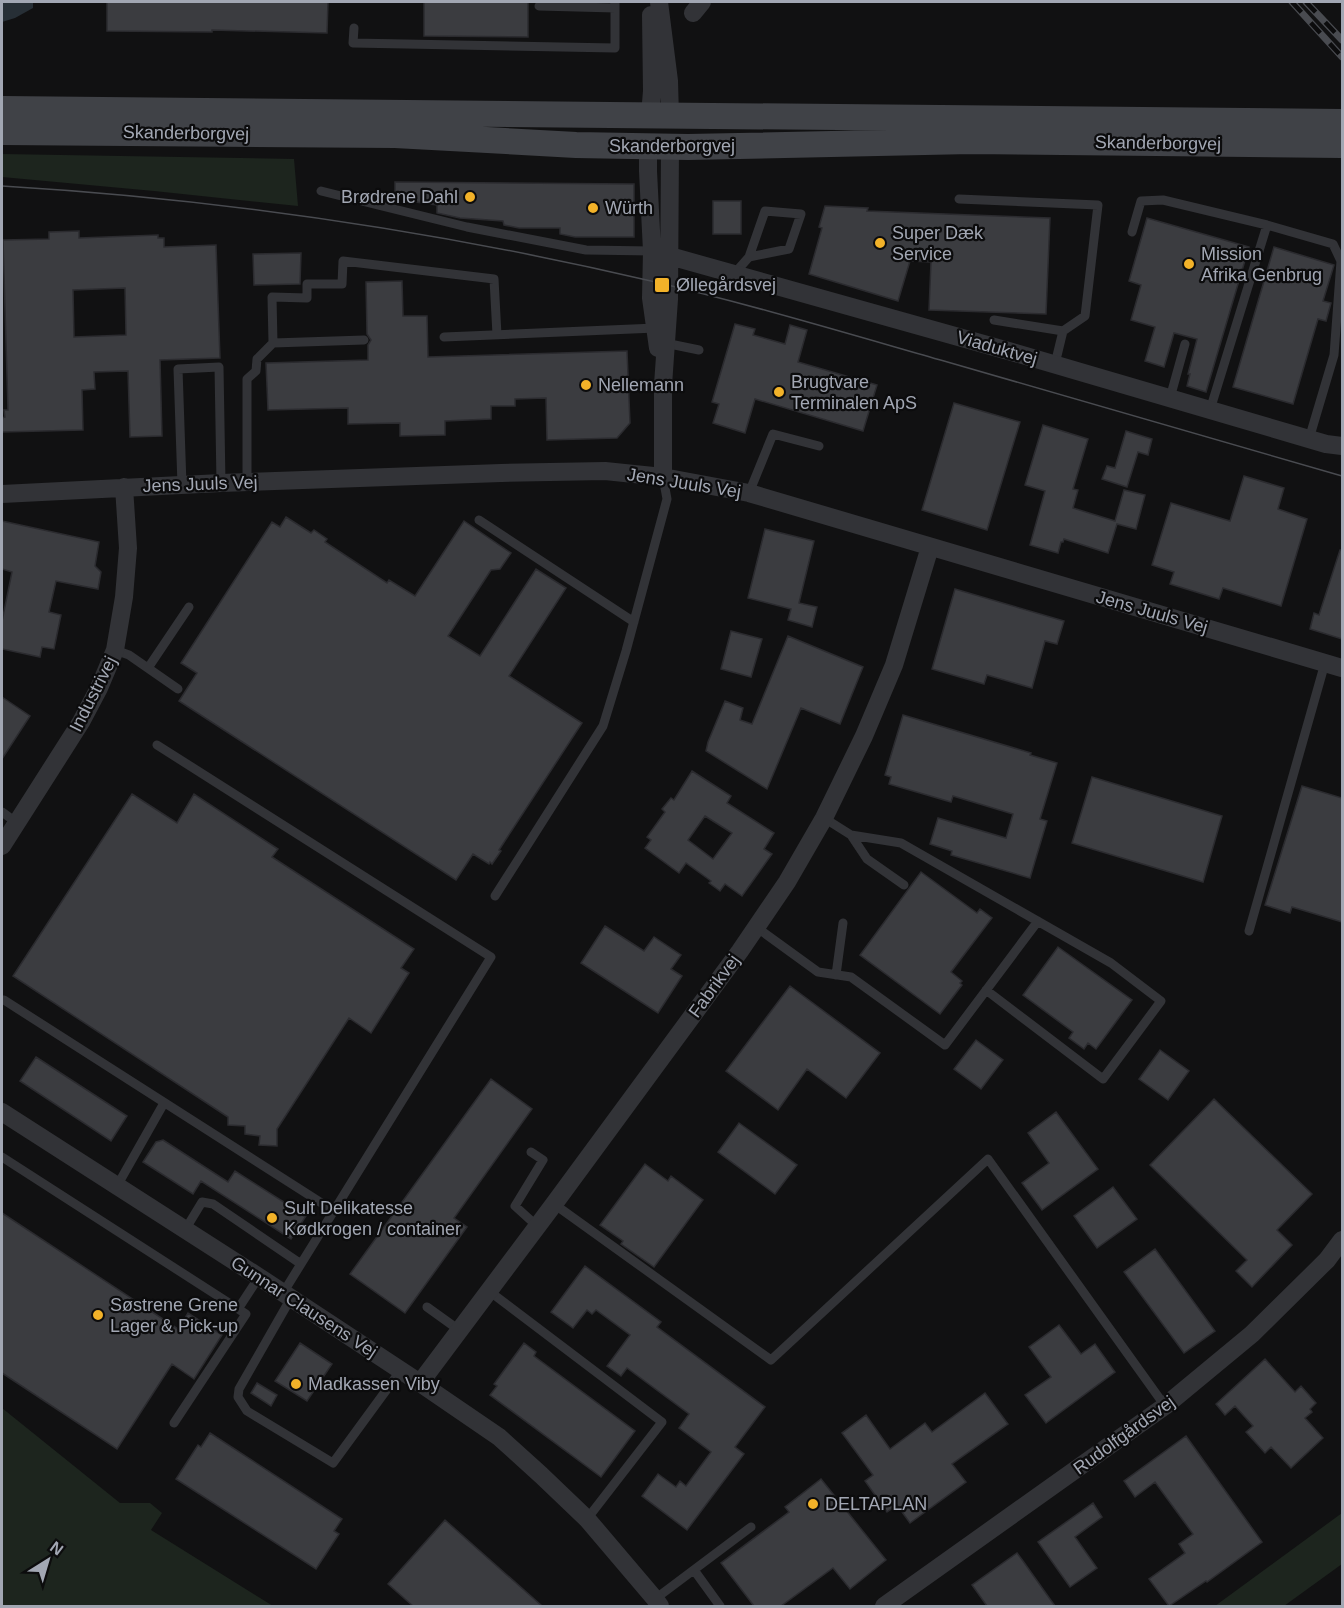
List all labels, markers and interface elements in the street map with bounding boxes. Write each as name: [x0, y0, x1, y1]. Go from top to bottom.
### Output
street label: Skanderborgvej: [123, 122, 249, 144]
street label: Skanderborgvej: [1095, 132, 1221, 154]
street label: Skanderborgvej: [609, 136, 735, 156]
place label: Brødrene Dahl: [341, 187, 458, 207]
marker: Brødrene Dahl: [463, 190, 477, 204]
place label: Würth: [605, 198, 653, 218]
marker: Würth: [586, 201, 600, 215]
place label: Super Dæk Service: [892, 223, 984, 264]
marker: Super Dæk Service: [873, 236, 887, 250]
place label: Mission Afrika Genbrug: [1201, 244, 1322, 285]
marker: Mission Afrika Genbrug: [1182, 257, 1196, 271]
place label: Øllegårdsvej: [676, 275, 776, 295]
marker: Øllegårdsvej: [653, 276, 671, 294]
street label: Viaduktvej: [954, 327, 1040, 369]
place label: Brugtvare Terminalen ApS: [791, 372, 917, 413]
place label: Nellemann: [598, 375, 684, 395]
marker: Nellemann: [579, 378, 593, 392]
marker: Brugtvare Terminalen ApS: [772, 385, 786, 399]
street label: Jens Juuls Vej: [626, 464, 742, 502]
street label: Jens Juuls Vej: [142, 472, 258, 496]
street label: Jens Juuls Vej: [1094, 587, 1210, 637]
street label: Industrivej: [65, 653, 121, 735]
street label: Fabrikvej: [684, 951, 744, 1021]
place label: Sult Delikatesse Kødkrogen / container: [284, 1198, 461, 1239]
marker: Sult Delikatesse Kødkrogen / container: [265, 1211, 279, 1225]
street label: Gunnar Clausens Vej: [227, 1252, 381, 1362]
place label: Søstrene Grene Lager & Pick-up: [110, 1295, 238, 1336]
marker: Søstrene Grene Lager & Pick-up: [91, 1308, 105, 1322]
place label: Madkassen Viby: [308, 1374, 440, 1394]
marker: Madkassen Viby: [289, 1377, 303, 1391]
street label: Rudolfgårdsvej: [1070, 1392, 1178, 1478]
place label: DELTAPLAN: [825, 1494, 927, 1514]
marker: DELTAPLAN: [806, 1497, 820, 1511]
north arrow: [18, 1530, 78, 1590]
text: N: [47, 1538, 66, 1559]

